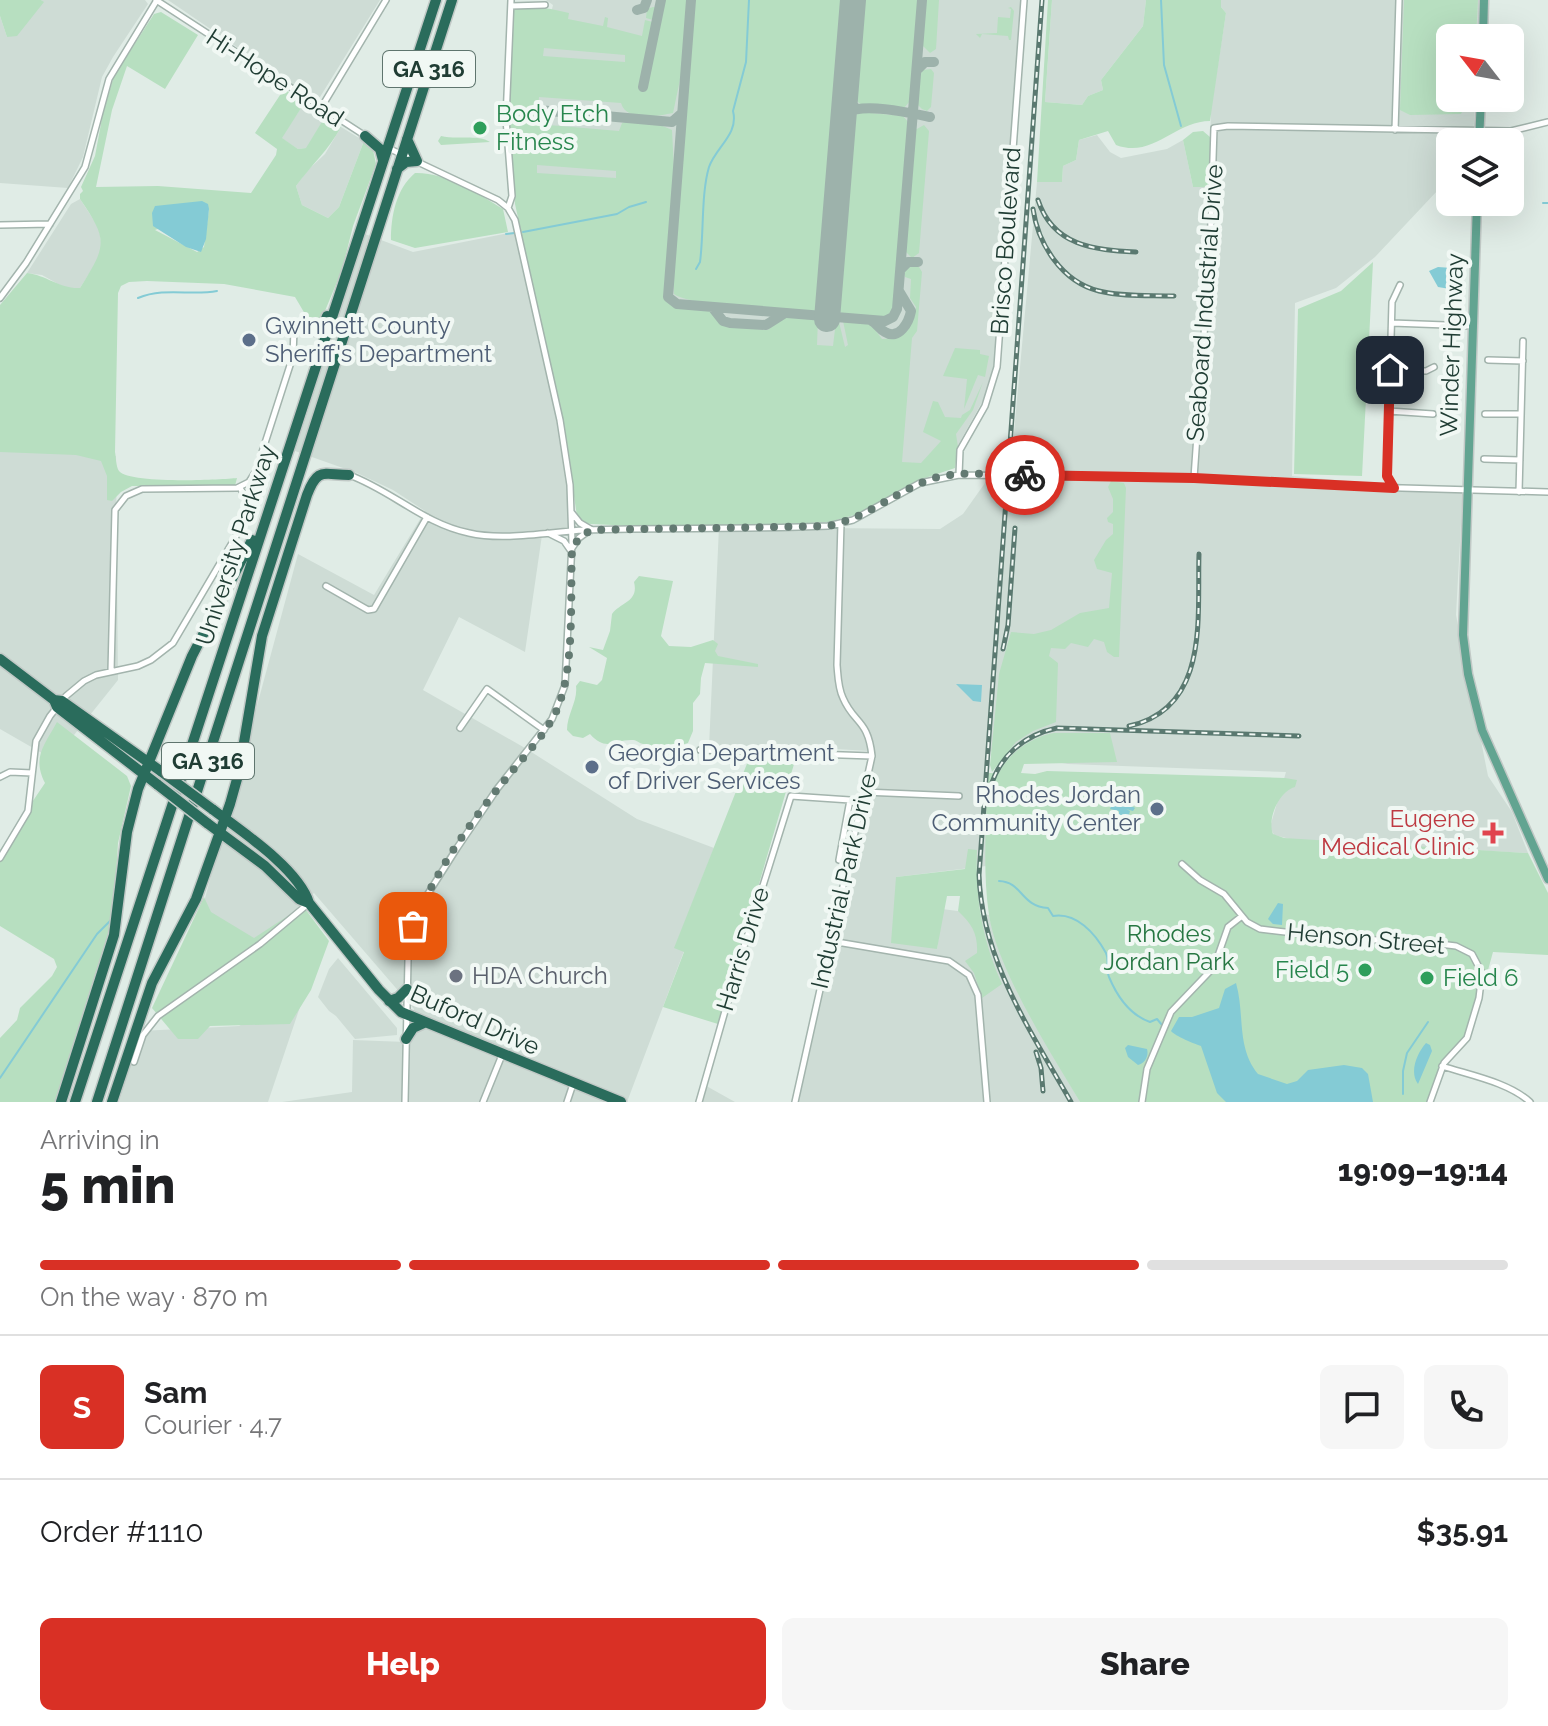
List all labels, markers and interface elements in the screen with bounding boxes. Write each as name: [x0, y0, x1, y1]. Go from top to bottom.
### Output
street label: Hi-Hope Road: [201, 23, 349, 133]
north arrow: [1436, 24, 1524, 112]
map controls: [1436, 24, 1524, 216]
road number: GA 316: [383, 51, 475, 87]
place label: Body Etch Fitness: [496, 99, 609, 156]
marker: Body Etch Fitness: [471, 119, 489, 137]
button: layers: [1436, 128, 1524, 216]
street label: Brisco Boulevard: [984, 146, 1027, 336]
street label: Seaboard Industrial Drive: [1180, 163, 1229, 443]
street label: Winder Highway: [1434, 253, 1469, 437]
place label: Gwinnett County Sheriff's Department: [265, 311, 492, 368]
marker: Gwinnett County Sheriff's Department: [240, 331, 258, 349]
pin: [1356, 336, 1424, 404]
icon: home: [1368, 348, 1412, 392]
courier: [985, 435, 1065, 515]
street label: University Parkway: [189, 441, 282, 649]
icon: bike: [1003, 453, 1047, 497]
place label: Georgia Department of Driver Services: [608, 738, 835, 795]
road number: GA 316: [162, 743, 254, 779]
marker: Georgia Department of Driver Services: [583, 758, 601, 776]
street label: Industrial Park Drive: [805, 771, 882, 991]
place label: Rhodes Jordan Community Center: [931, 780, 1142, 837]
marker: Rhodes Jordan Community Center: [1148, 800, 1166, 818]
place label: Eugene Medical Clinic: [1321, 804, 1475, 861]
marker: Eugene Medical Clinic: [1482, 822, 1504, 844]
street label: Harris Drive: [710, 884, 775, 1014]
pin: [379, 892, 447, 960]
icon: bag: [391, 904, 435, 948]
street label: Henson Street: [1286, 917, 1446, 960]
park label: Rhodes Jordan Park: [1104, 919, 1235, 976]
place label: Field 5: [1275, 955, 1349, 984]
place label: HDA Church: [472, 961, 608, 990]
marker: Field 5: [1356, 961, 1374, 979]
place label: Field 6: [1443, 963, 1519, 992]
marker: HDA Church: [447, 967, 465, 985]
marker: Field 6: [1418, 969, 1436, 987]
street label: Buford Drive: [406, 978, 544, 1061]
text: Arriving in: [40, 1125, 160, 1155]
text: 19:09–19:14: [1338, 1153, 1508, 1188]
text: 5 min: [40, 1154, 176, 1215]
text: On the way · 870 m: [40, 1282, 268, 1312]
button: chat: [1320, 1365, 1404, 1449]
button: phone: [1424, 1365, 1508, 1449]
text: Sam: [144, 1375, 207, 1410]
text: S: [73, 1390, 91, 1425]
text: Courier · 4.7: [144, 1410, 282, 1440]
text: Order #1110: [40, 1514, 204, 1549]
text: $35.91: [1417, 1514, 1508, 1549]
button: Help: [40, 1618, 766, 1710]
button: Share: [782, 1618, 1508, 1710]

